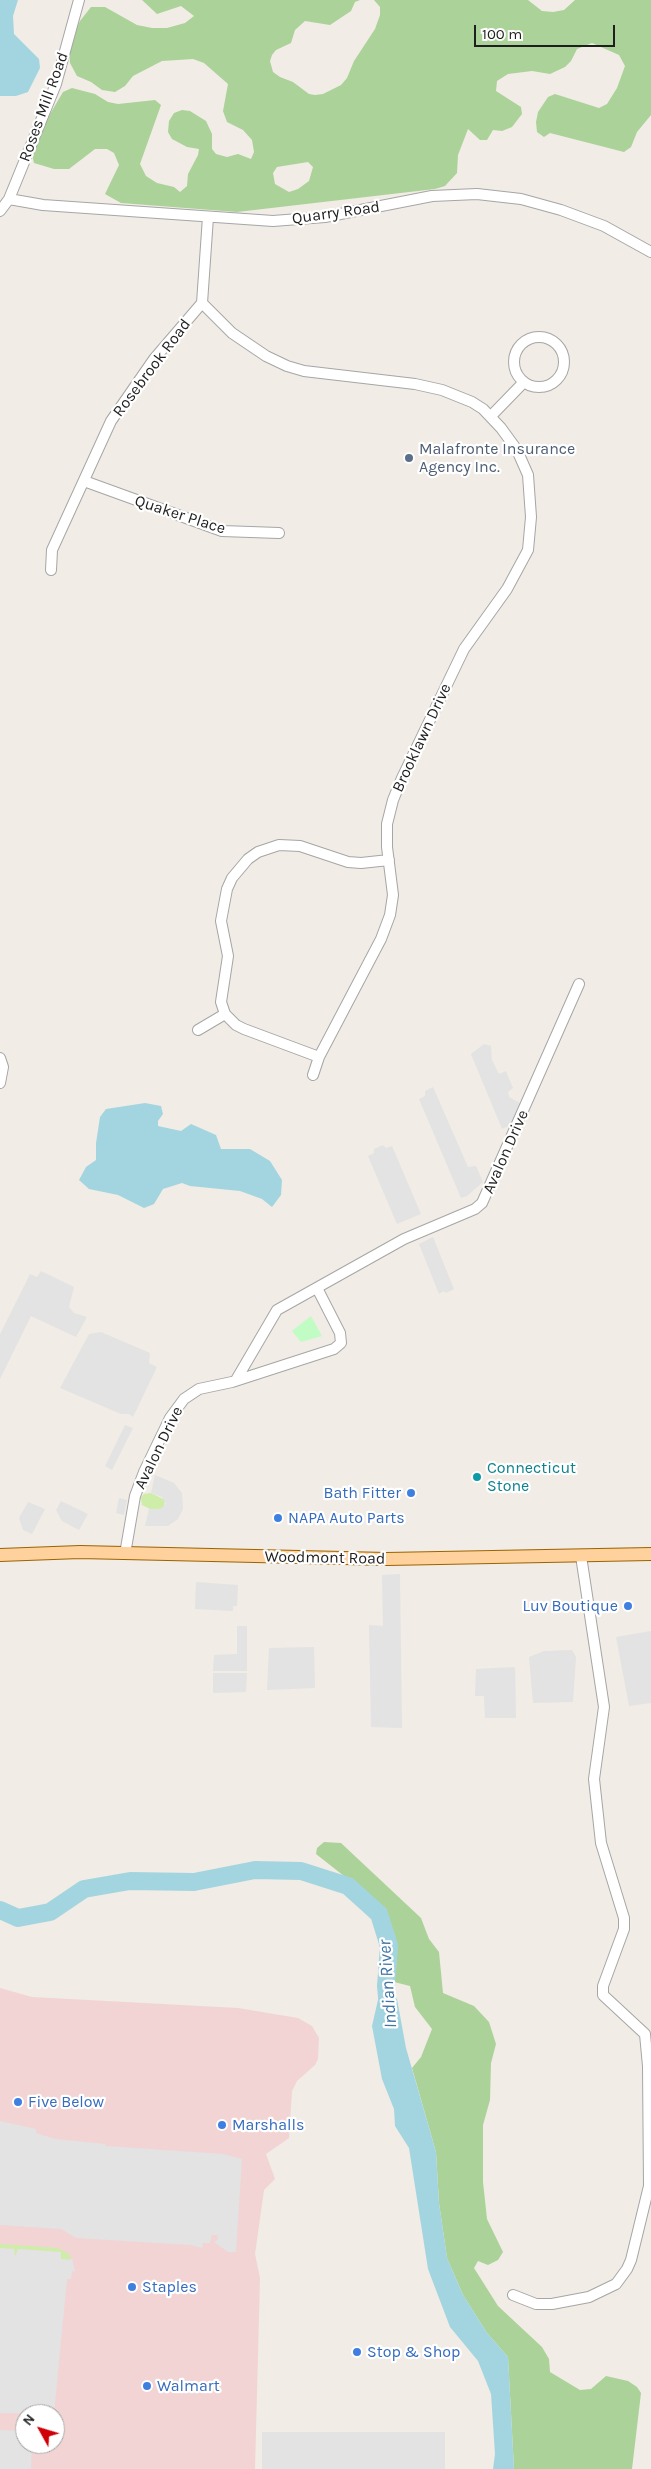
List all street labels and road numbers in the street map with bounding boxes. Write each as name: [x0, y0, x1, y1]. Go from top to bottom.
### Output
street label: Roses Mill Road: [15, 50, 73, 164]
street label: Quarry Road: [291, 197, 381, 229]
street label: Rosebrook Road: [109, 315, 195, 421]
street label: Quaker Place: [132, 491, 228, 539]
street label: Brooklawn Drive: [388, 680, 456, 796]
street label: Avalon Drive: [479, 1107, 533, 1197]
street label: Avalon Drive: [131, 1403, 187, 1493]
street label: Woodmont Road: [264, 1547, 386, 1569]

